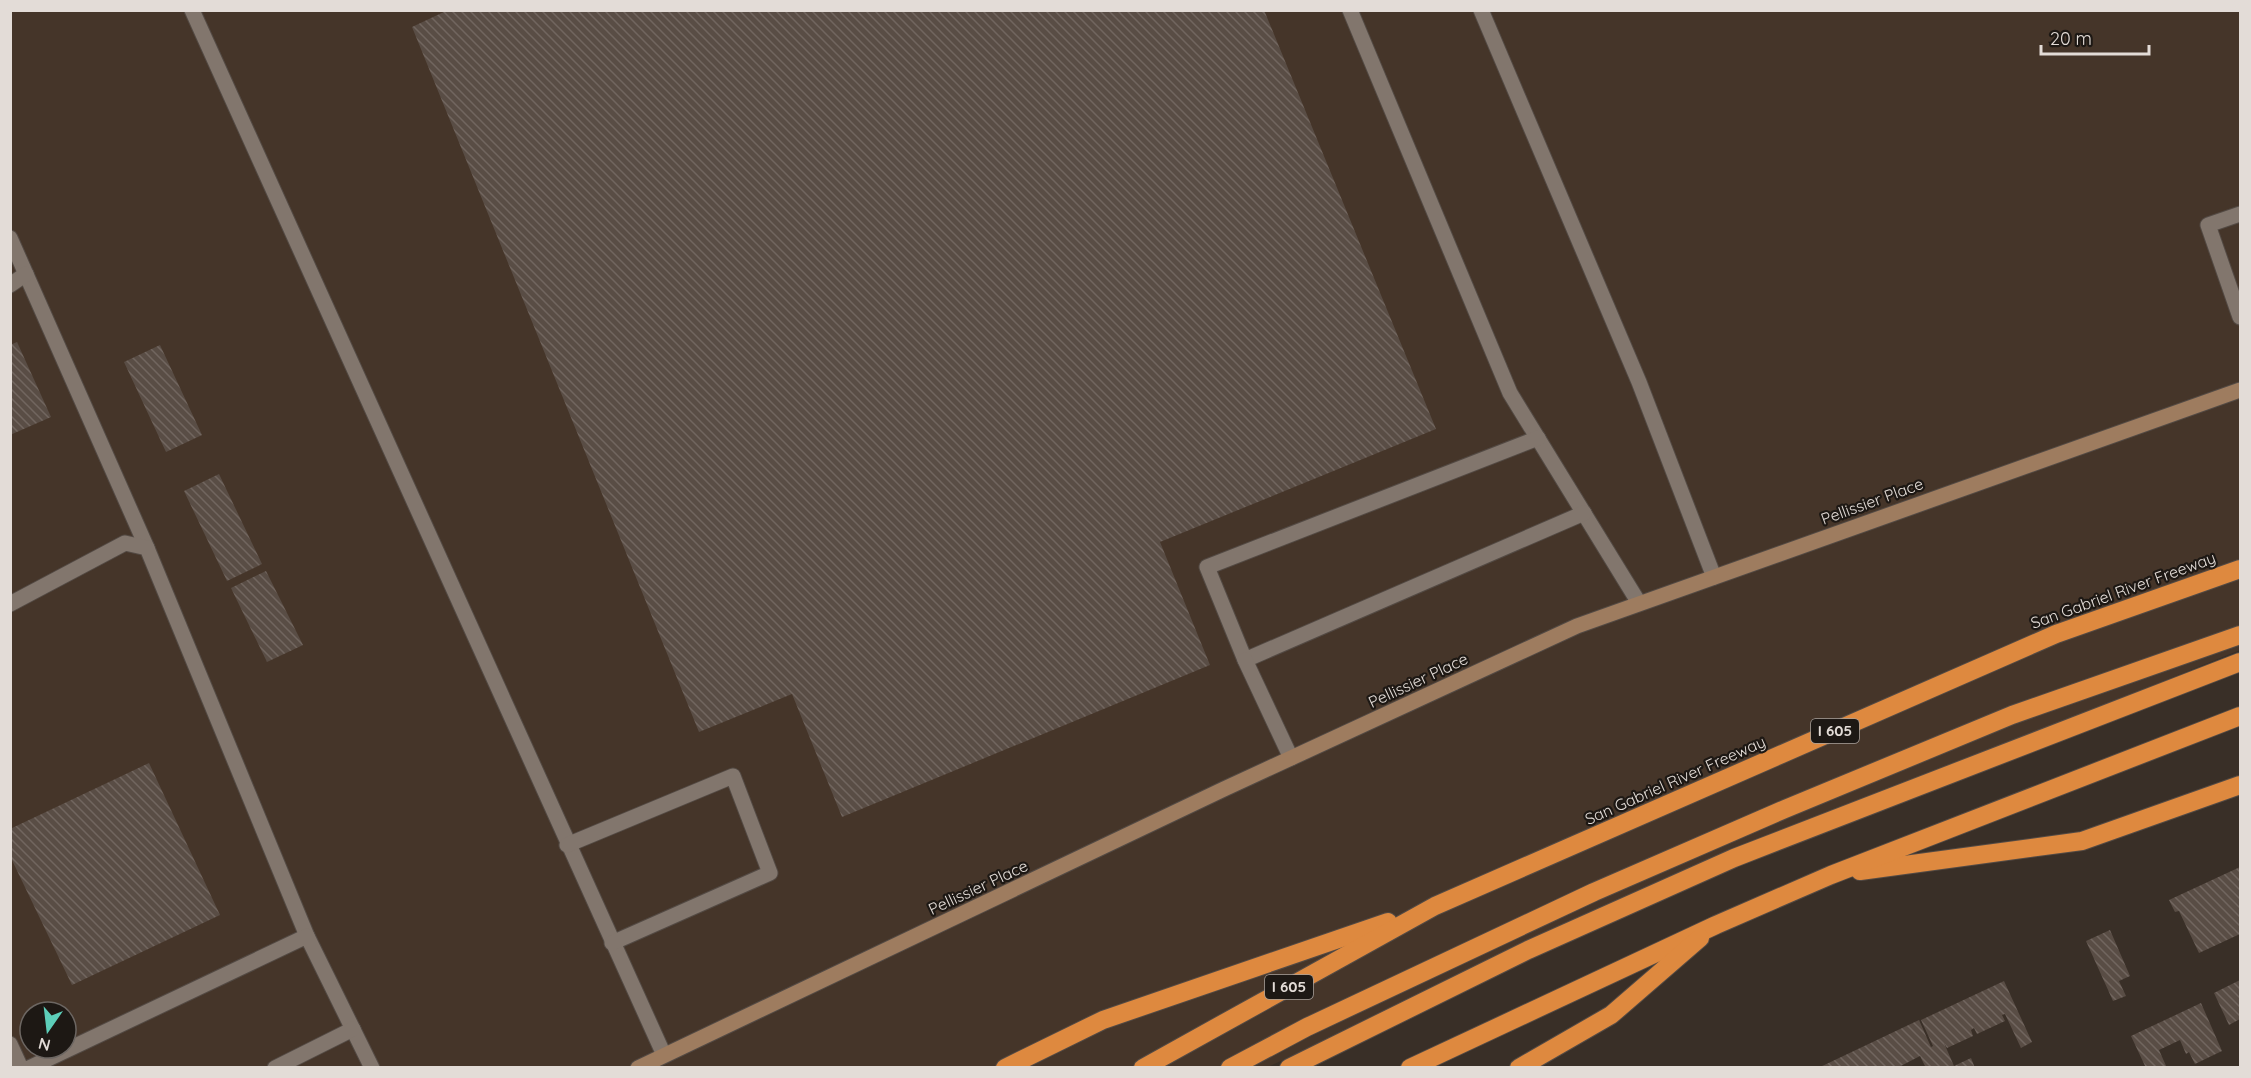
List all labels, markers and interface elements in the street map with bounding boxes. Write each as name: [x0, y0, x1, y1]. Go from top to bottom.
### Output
scale bar: [2041, 18, 2149, 56]
text: 20 m: [2050, 27, 2092, 50]
street label: Pellissier Place: [1818, 473, 1926, 529]
street label: San Gabriel River Freeway: [2028, 547, 2218, 633]
street label: Pellissier Place: [1365, 648, 1471, 712]
road number: I 605: [1811, 719, 1859, 743]
street label: San Gabriel River Freeway: [1582, 731, 1768, 829]
street label: Pellissier Place: [925, 855, 1031, 919]
road number: I 605: [1265, 975, 1313, 999]
north arrow: [18, 1000, 78, 1060]
text: N: [36, 1033, 52, 1056]

